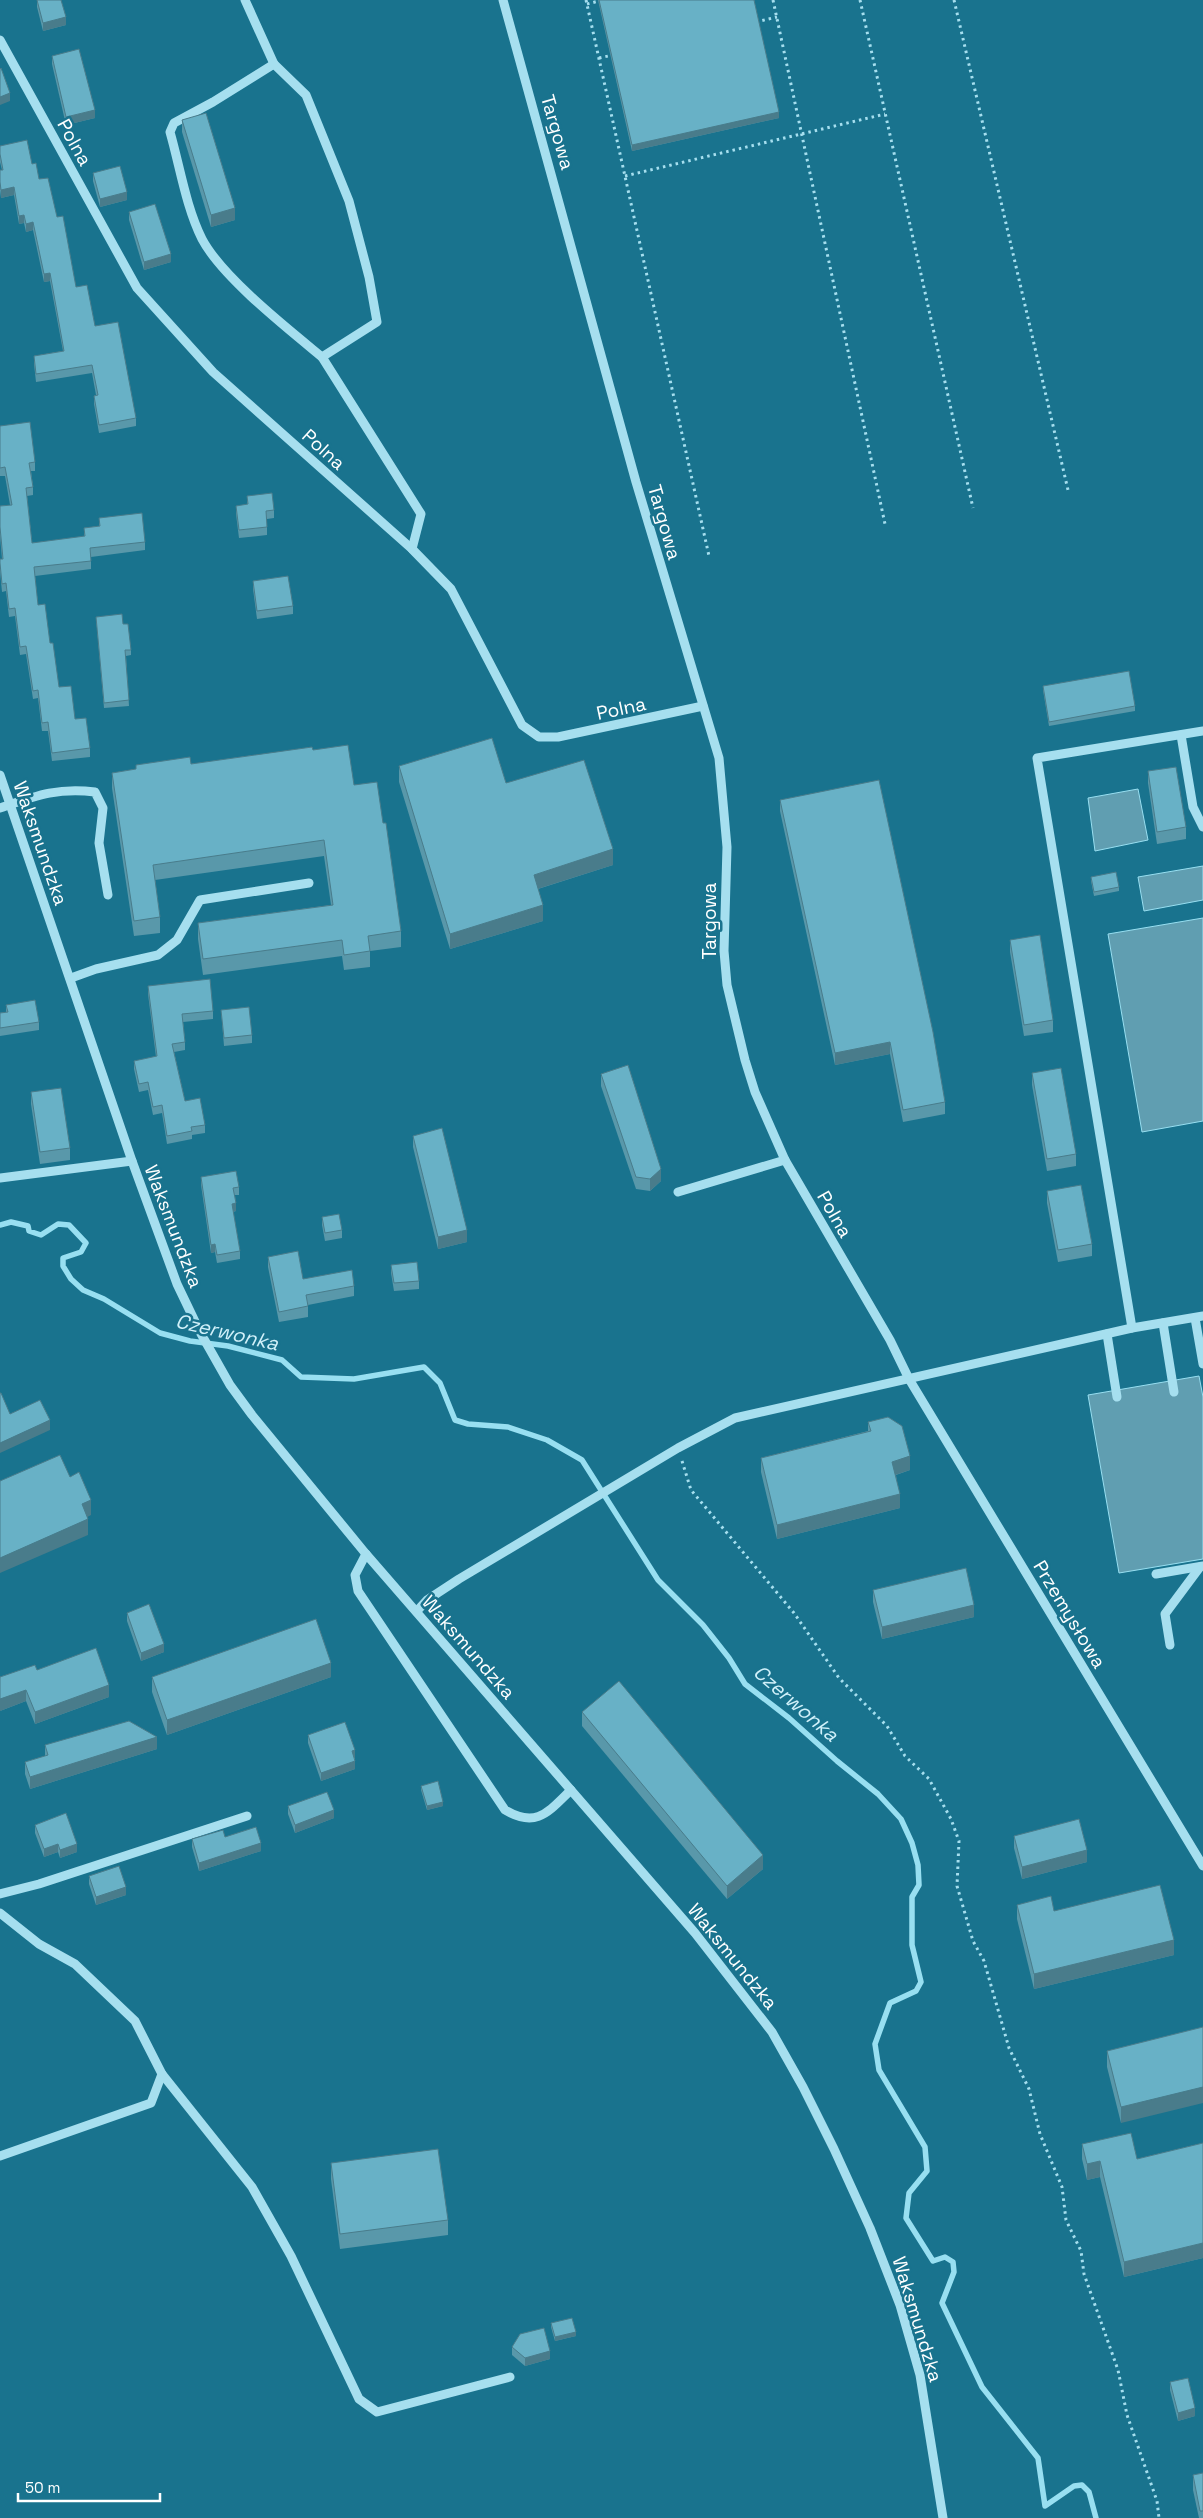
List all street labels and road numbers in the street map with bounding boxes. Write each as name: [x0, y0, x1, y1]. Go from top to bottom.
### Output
street label: Targowa: [535, 92, 580, 173]
street label: Polna: [51, 114, 98, 170]
street label: Polna: [297, 423, 351, 475]
street label: Targowa: [642, 482, 687, 563]
street label: Polna: [594, 691, 648, 726]
street label: Waksmundzka: [8, 778, 74, 909]
street label: Targowa: [697, 882, 722, 960]
street label: Waksmundzka: [139, 1161, 209, 1291]
street label: Polna: [811, 1186, 858, 1242]
street label: Przemysłowa: [1028, 1556, 1112, 1673]
street label: Waksmundzka: [417, 1590, 521, 1705]
street label: Waksmundzka: [682, 1898, 783, 2015]
street label: Waksmundzka: [887, 2253, 948, 2385]

